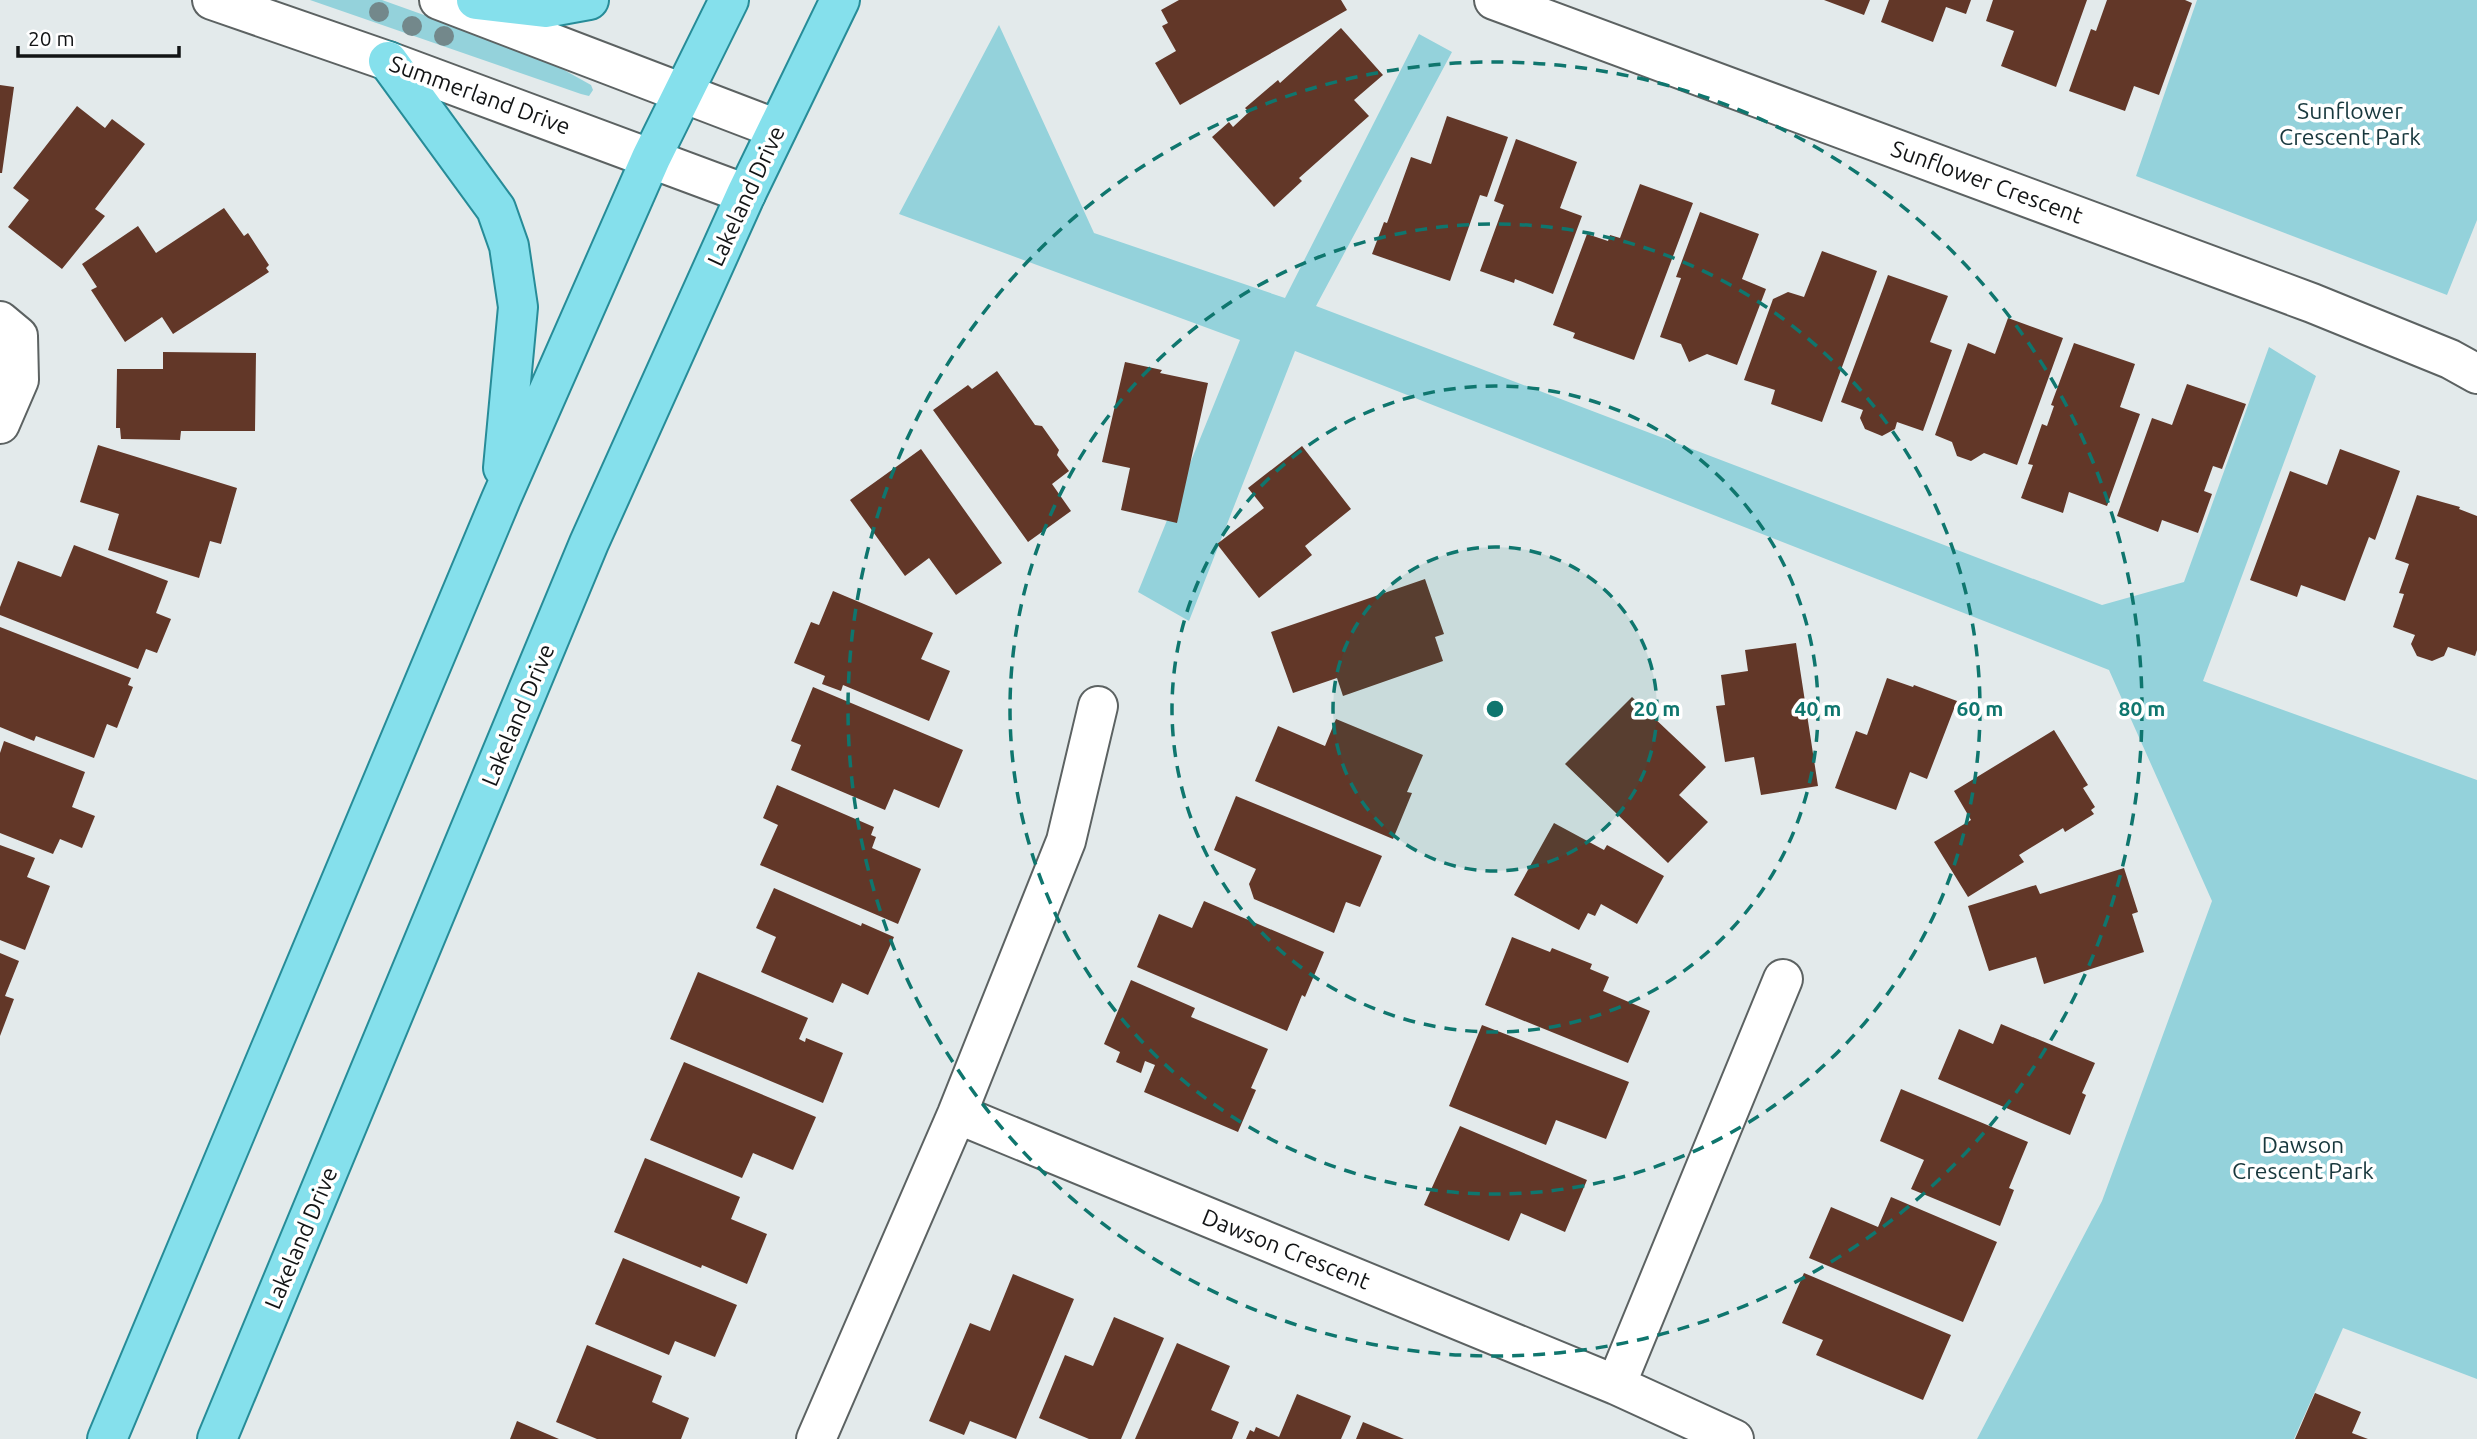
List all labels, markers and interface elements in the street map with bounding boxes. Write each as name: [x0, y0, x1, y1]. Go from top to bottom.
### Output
scale bar: [18, 14, 178, 58]
text: 20 m: [28, 26, 75, 50]
street label: Summerland Drive: [386, 50, 574, 139]
park label: Sunflower Crescent Park: [2279, 98, 2421, 149]
street label: Lakeland Drive: [702, 122, 789, 270]
street label: Sunflower Crescent: [1888, 135, 2086, 228]
street label: Lakeland Drive: [476, 640, 559, 789]
text: 20 m: [1634, 696, 1680, 720]
text: 40 m: [1795, 696, 1841, 720]
text: 60 m: [1957, 696, 2003, 720]
text: 80 m: [2119, 696, 2165, 720]
centre of rings: [1483, 697, 1507, 721]
park label: Dawson Crescent Park: [2232, 1132, 2374, 1183]
street label: Lakeland Drive: [259, 1163, 342, 1312]
street label: Dawson Crescent: [1199, 1203, 1374, 1294]

